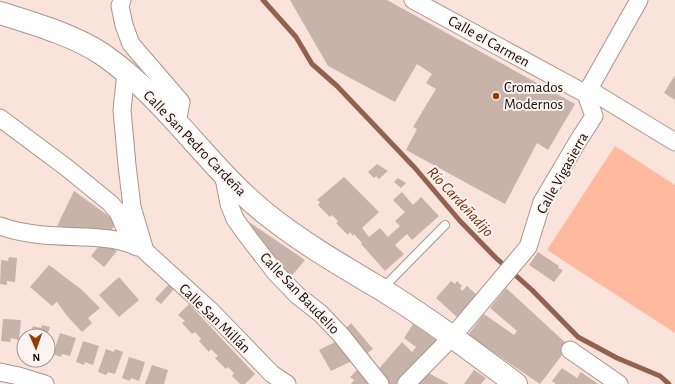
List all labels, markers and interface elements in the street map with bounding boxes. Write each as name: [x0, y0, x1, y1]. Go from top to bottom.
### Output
street label: Calle el Carmen: [445, 13, 532, 70]
place label: Cromados Modernos: [504, 80, 563, 112]
street label: Calle San Pedro Cardeña: [140, 88, 249, 199]
marker: Cromados Modernos: [491, 91, 501, 101]
street label: Calle Vigasierra: [534, 130, 591, 216]
water label: Río Cardeñadijo: [423, 164, 497, 241]
street label: Calle San Baudelio: [257, 250, 342, 337]
street label: Calle San Millán: [176, 281, 253, 356]
north arrow: [16, 328, 56, 368]
text: N: [32, 352, 40, 363]

